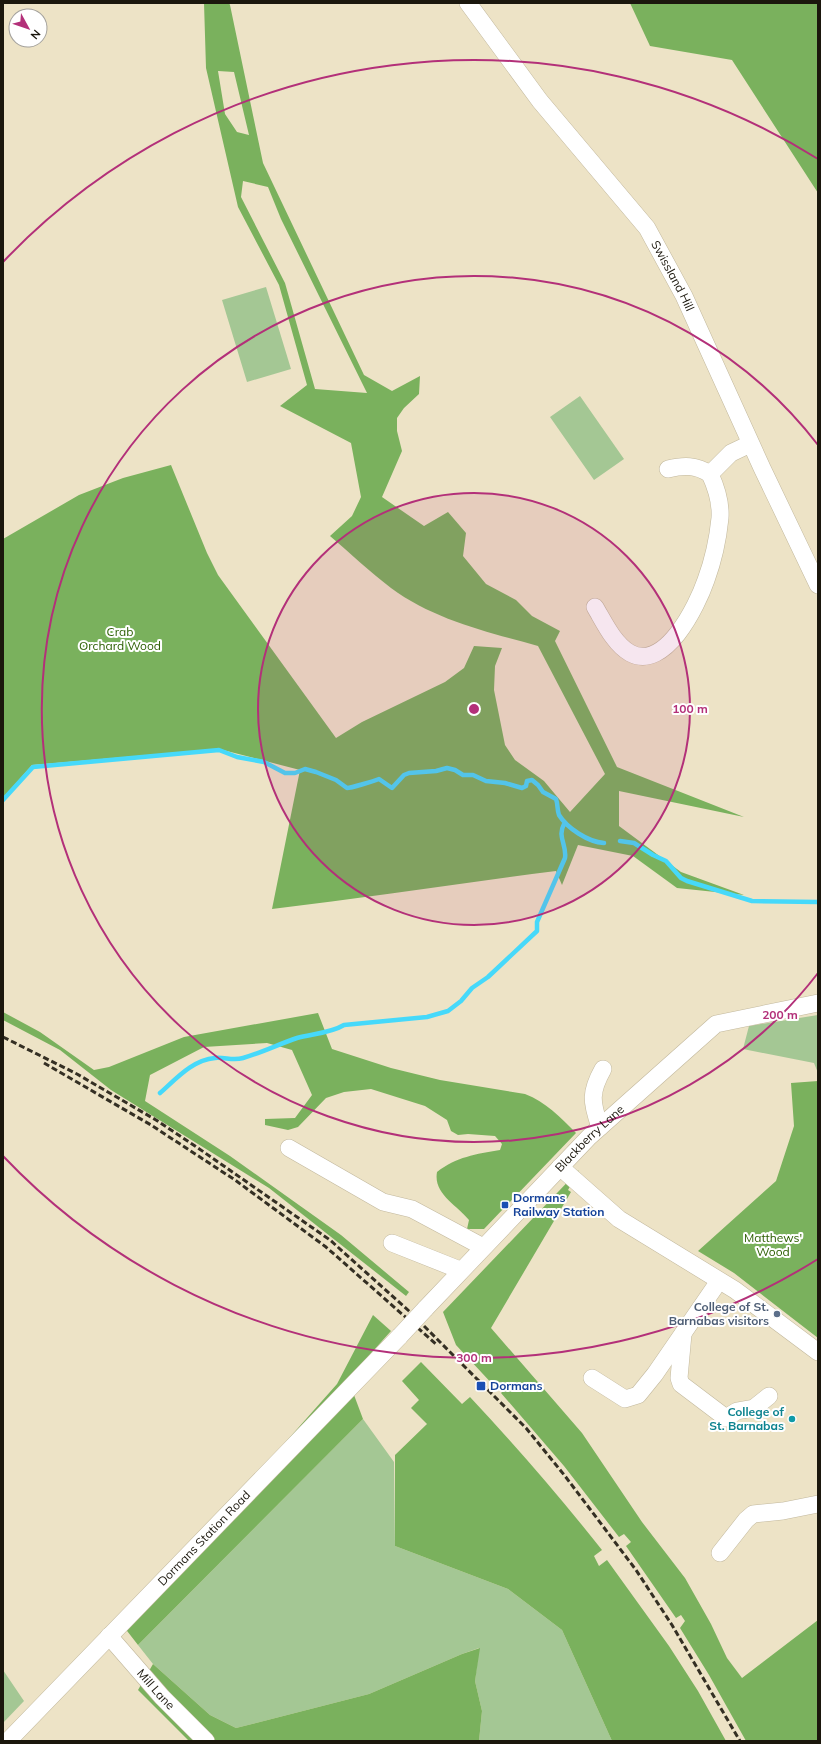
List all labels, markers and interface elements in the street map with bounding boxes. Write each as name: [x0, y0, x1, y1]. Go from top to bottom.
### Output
north arrow: [8, 8, 48, 48]
text: N: [28, 27, 44, 42]
street label: Swissland Hill: [648, 238, 698, 313]
park label: Crab Orchard Wood: [79, 624, 161, 653]
text: 100 m: [672, 701, 708, 716]
centre of rings: [467, 702, 481, 716]
text: 200 m: [762, 1007, 798, 1022]
street label: Blackberry Lane: [552, 1102, 627, 1175]
place label: Dormans Railway Station: [513, 1190, 604, 1219]
marker: Dormans Railway Station: [500, 1200, 510, 1210]
park label: Matthews' Wood: [744, 1230, 802, 1259]
place label: College of St. Barnabas visitors: [669, 1299, 769, 1328]
marker: College of St. Barnabas visitors: [772, 1309, 782, 1319]
text: 300 m: [456, 1350, 492, 1365]
place label: Dormans: [490, 1378, 542, 1393]
marker: Dormans: [475, 1380, 487, 1392]
place label: College of St. Barnabas: [709, 1404, 785, 1433]
marker: College of St. Barnabas: [787, 1414, 797, 1424]
street label: Dormans Station Road: [154, 1487, 253, 1589]
street label: Mill Lane: [134, 1666, 178, 1712]

